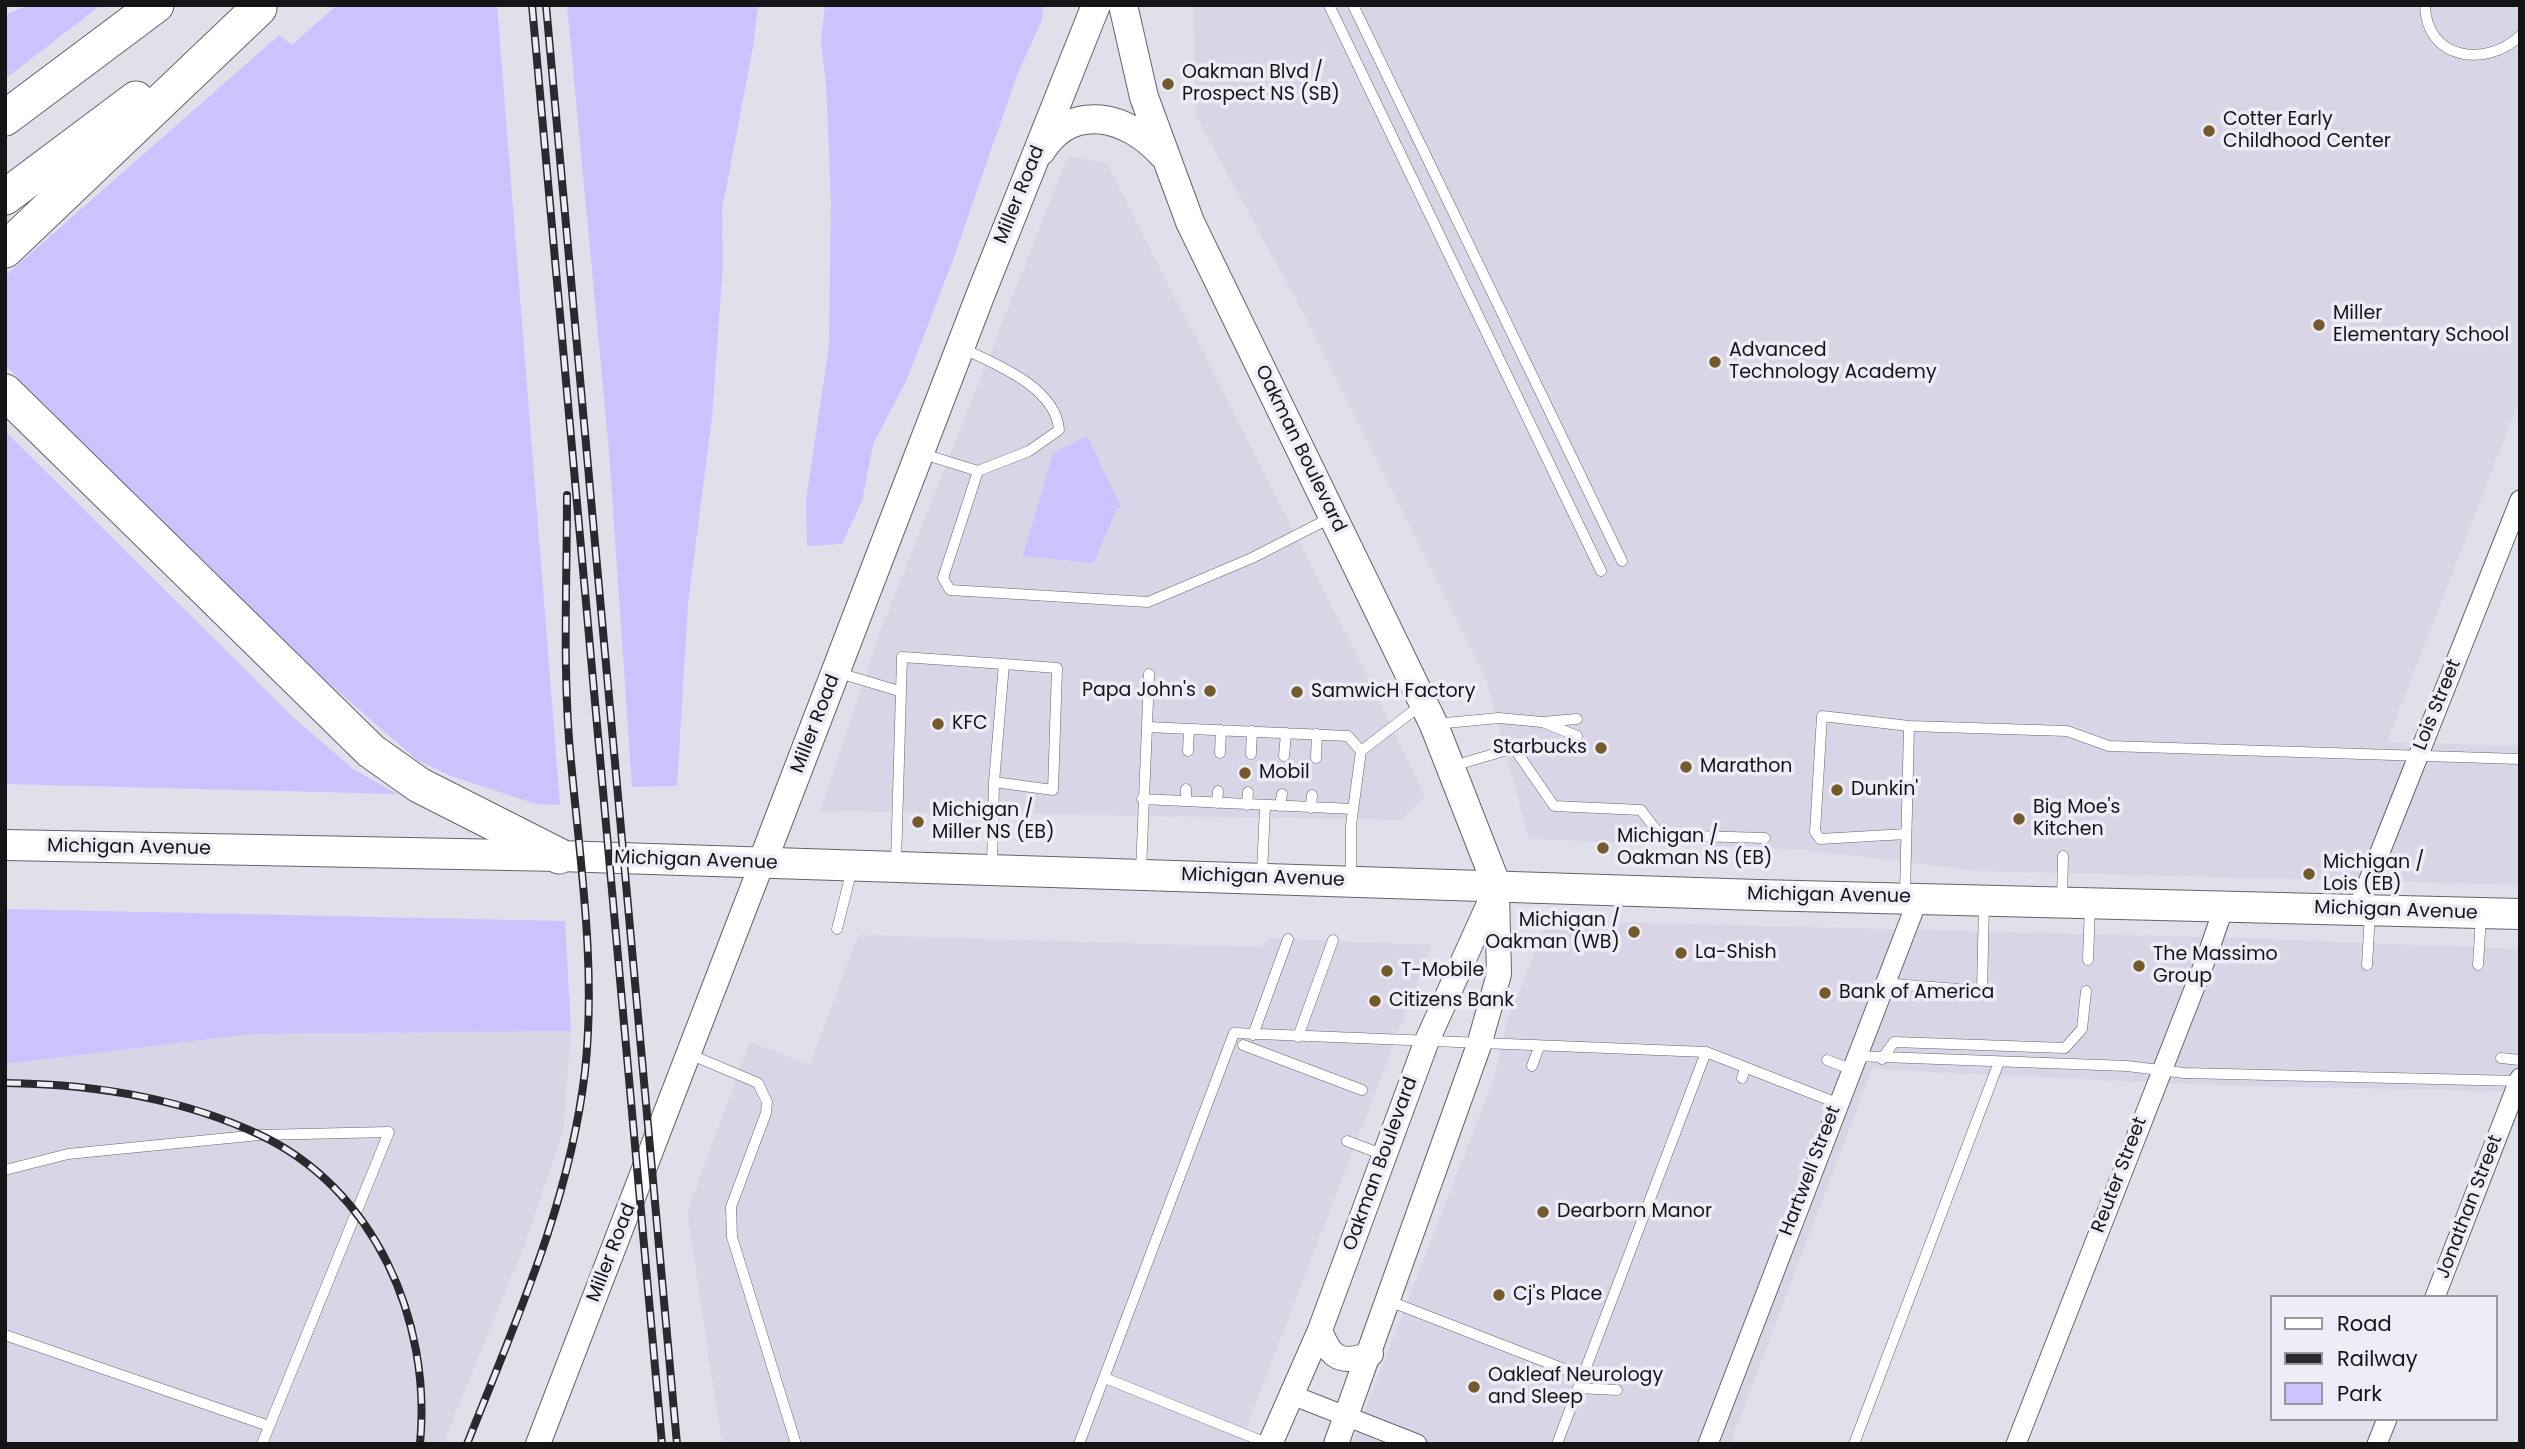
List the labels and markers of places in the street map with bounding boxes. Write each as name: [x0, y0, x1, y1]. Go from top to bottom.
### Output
place label: Oakman Blvd / Prospect NS (SB): [1182, 62, 1340, 106]
marker: Oakman Blvd / Prospect NS (SB): [1160, 76, 1176, 92]
place label: Cotter Early Childhood Center: [2223, 109, 2391, 153]
marker: Cotter Early Childhood Center: [2201, 123, 2217, 139]
place label: Miller Elementary School: [2333, 303, 2509, 347]
marker: Miller Elementary School: [2311, 317, 2327, 333]
place label: Advanced Technology Academy: [1729, 340, 1937, 384]
marker: Advanced Technology Academy: [1707, 354, 1723, 370]
place label: Papa John's: [1082, 680, 1196, 702]
place label: SamwicH Factory: [1311, 681, 1475, 703]
marker: Papa John's: [1202, 683, 1218, 699]
marker: SamwicH Factory: [1289, 684, 1305, 700]
place label: KFC: [952, 713, 988, 735]
marker: KFC: [930, 716, 946, 732]
place label: Starbucks: [1493, 737, 1587, 759]
marker: Starbucks: [1593, 740, 1609, 756]
place label: Marathon: [1700, 756, 1793, 778]
marker: Marathon: [1678, 759, 1694, 775]
place label: Mobil: [1259, 762, 1310, 784]
marker: Mobil: [1237, 765, 1253, 781]
place label: Dunkin': [1851, 779, 1918, 801]
marker: Dunkin': [1829, 782, 1845, 798]
place label: Big Moe's Kitchen: [2033, 797, 2120, 841]
place label: Michigan / Miller NS (EB): [932, 800, 1055, 844]
marker: Big Moe's Kitchen: [2011, 811, 2027, 827]
marker: Michigan / Miller NS (EB): [910, 814, 926, 830]
place label: Michigan / Oakman NS (EB): [1617, 826, 1772, 870]
marker: Michigan / Oakman NS (EB): [1595, 840, 1611, 856]
place label: Michigan / Lois (EB): [2323, 852, 2424, 896]
marker: Michigan / Lois (EB): [2301, 866, 2317, 882]
place label: Michigan / Oakman (WB): [1485, 910, 1620, 954]
marker: Michigan / Oakman (WB): [1626, 924, 1642, 940]
place label: La-Shish: [1695, 942, 1777, 964]
place label: The Massimo Group: [2153, 944, 2278, 988]
marker: La-Shish: [1673, 945, 1689, 961]
marker: The Massimo Group: [2131, 958, 2147, 974]
place label: T-Mobile: [1401, 960, 1484, 982]
marker: T-Mobile: [1379, 963, 1395, 979]
place label: Bank of America: [1839, 982, 1994, 1004]
marker: Bank of America: [1817, 985, 1833, 1001]
place label: Citizens Bank: [1389, 990, 1514, 1012]
marker: Citizens Bank: [1367, 993, 1383, 1009]
place label: Dearborn Manor: [1557, 1201, 1712, 1223]
marker: Dearborn Manor: [1535, 1204, 1551, 1220]
place label: Cj's Place: [1513, 1284, 1602, 1306]
marker: Cj's Place: [1491, 1287, 1507, 1303]
place label: Oakleaf Neurology and Sleep: [1488, 1365, 1663, 1409]
marker: Oakleaf Neurology and Sleep: [1466, 1379, 1482, 1395]

